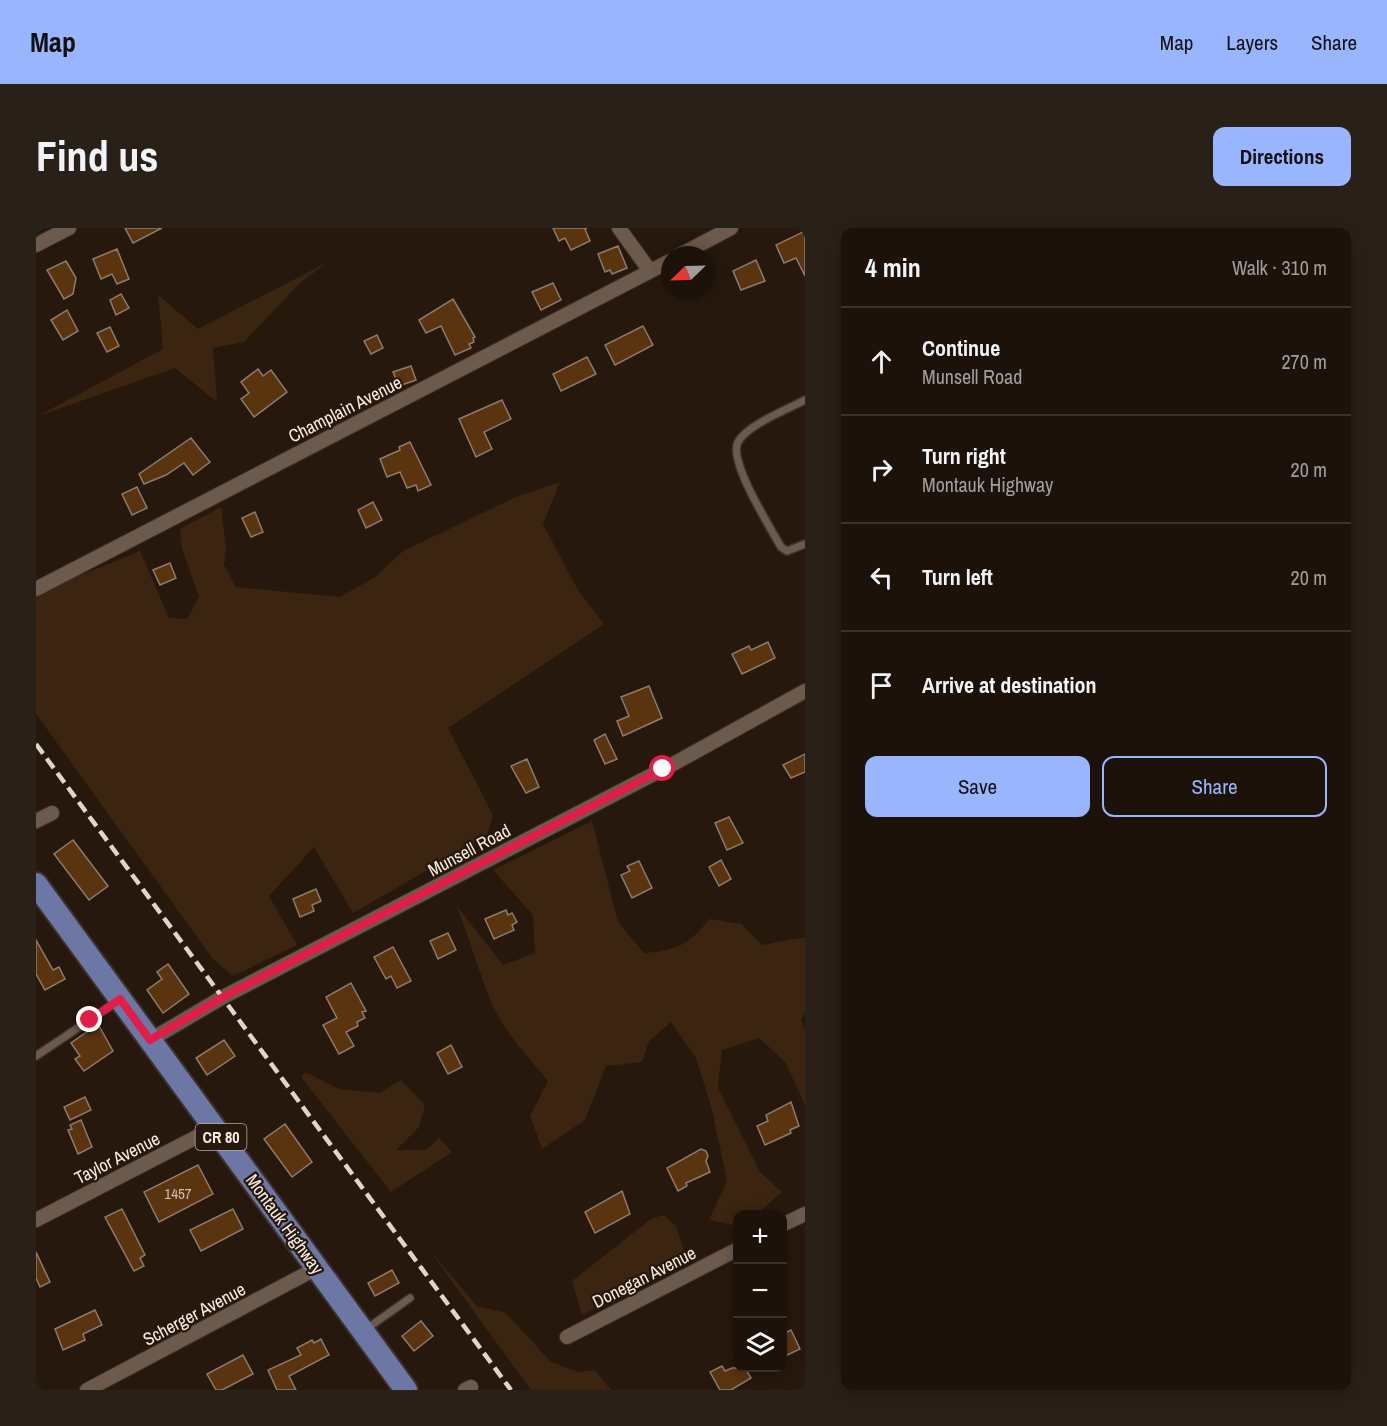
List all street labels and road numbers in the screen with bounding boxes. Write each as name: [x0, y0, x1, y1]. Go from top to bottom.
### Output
street label: Champlain Avenue: [284, 370, 406, 448]
street label: Munsell Road: [423, 818, 515, 882]
road number: CR 80: [196, 1124, 246, 1150]
street label: Taylor Avenue: [70, 1126, 164, 1190]
street label: Montauk Highway: [240, 1169, 330, 1280]
street label: Donegan Avenue: [588, 1240, 700, 1314]
street label: Scherger Avenue: [138, 1276, 250, 1352]

